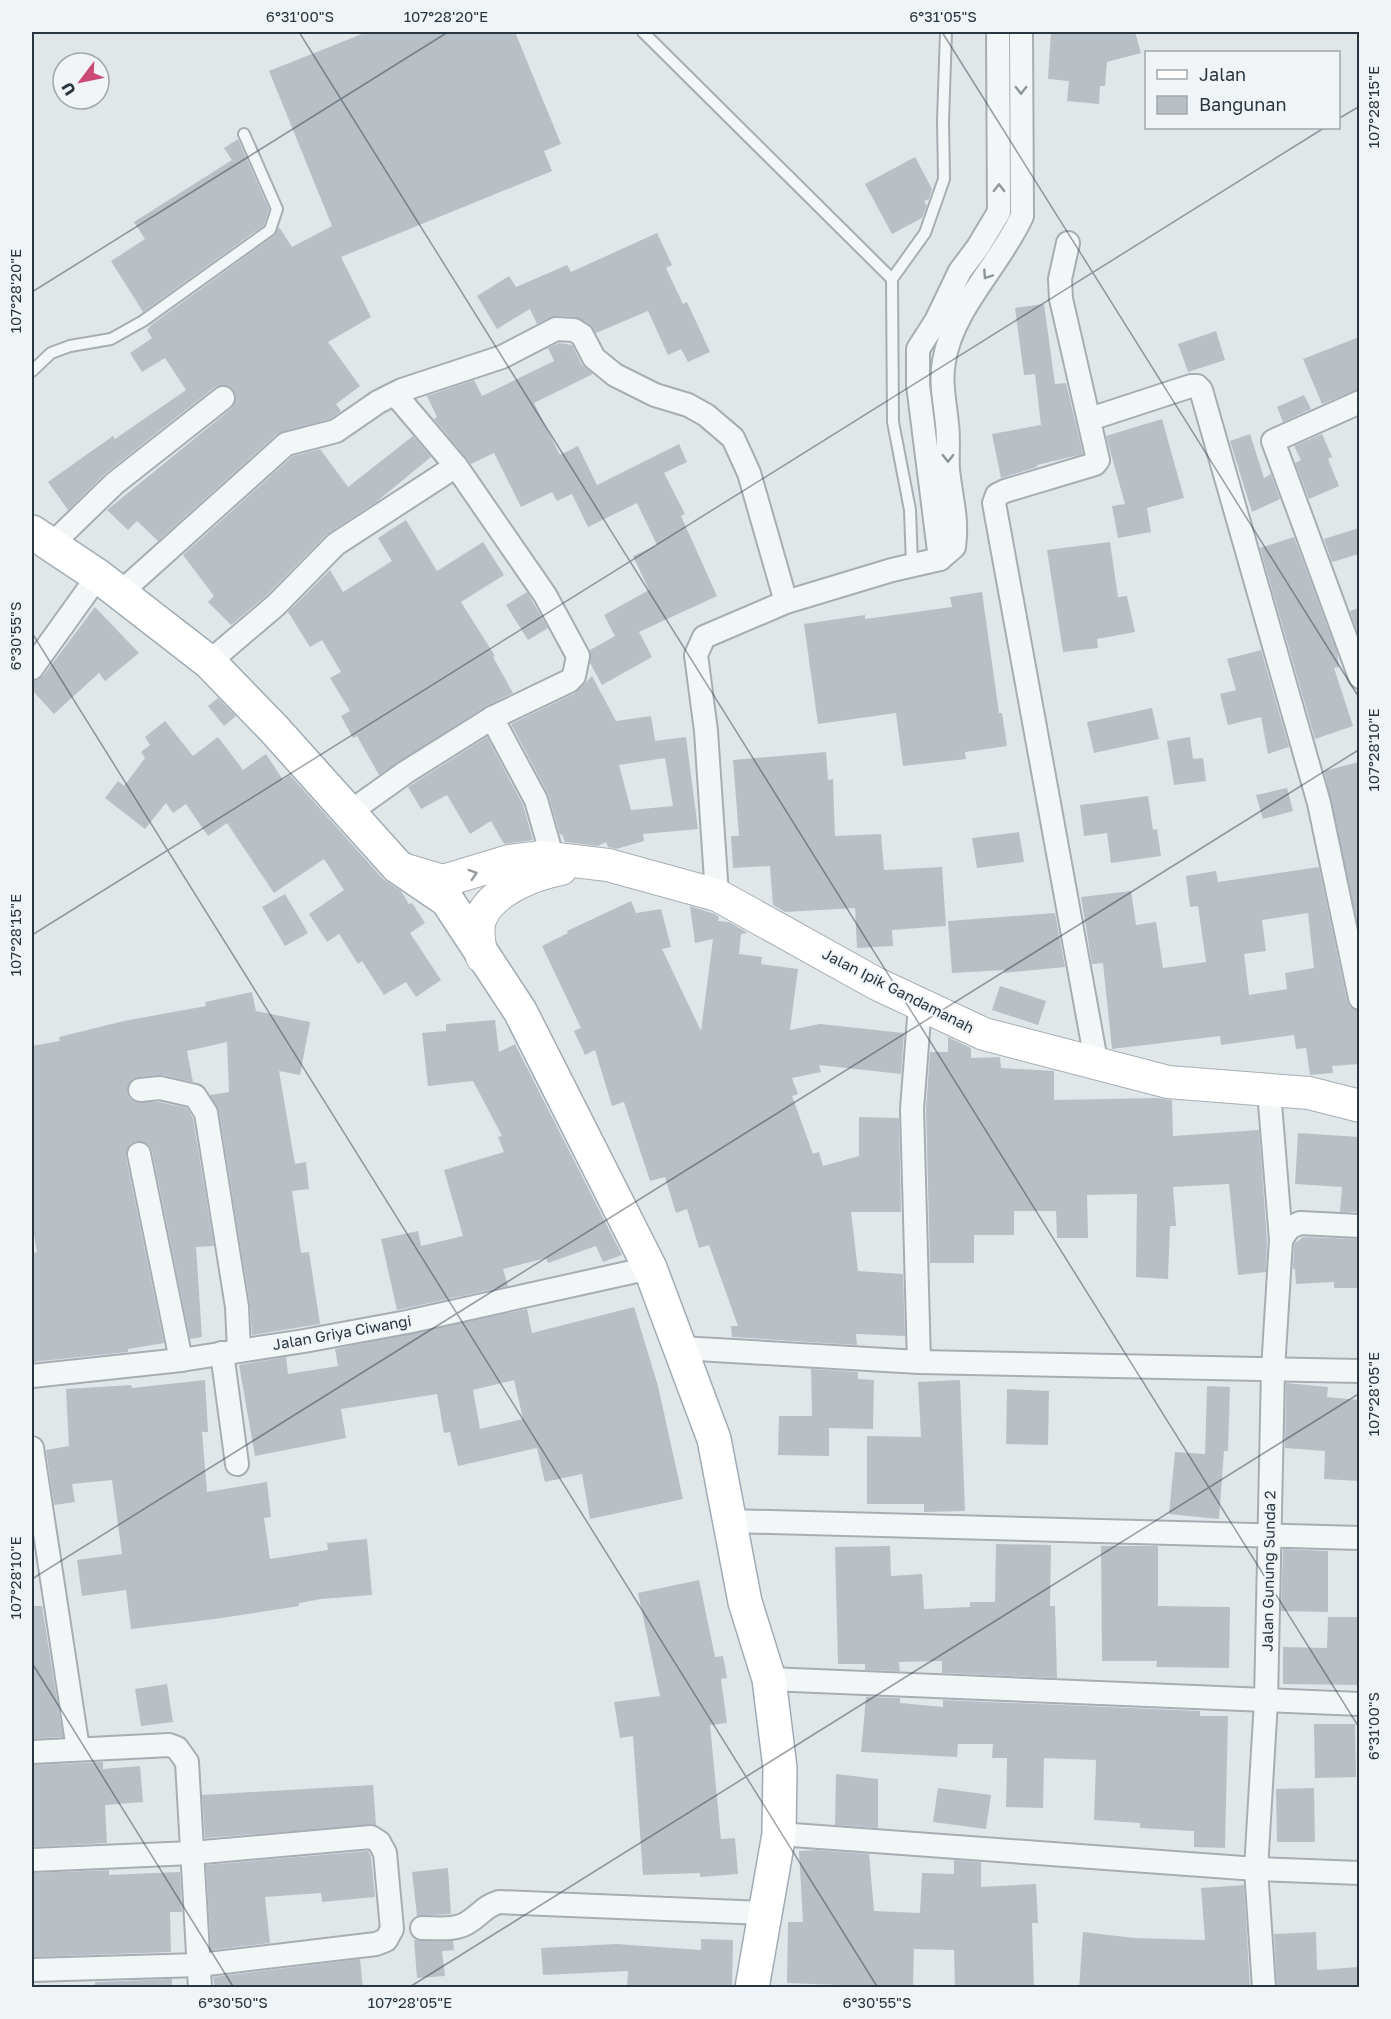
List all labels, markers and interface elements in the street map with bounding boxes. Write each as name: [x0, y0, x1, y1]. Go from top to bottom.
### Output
text: 6°31'00"S: [266, 7, 334, 25]
text: 107°28'20"E: [404, 7, 488, 25]
text: 6°31'05"S: [909, 7, 977, 25]
north arrow: [51, 51, 111, 111]
legend: [1145, 51, 1340, 129]
text: Jalan: [1199, 63, 1246, 85]
text: 107°28'15"E: [1364, 66, 1382, 148]
text: U: [57, 79, 80, 99]
one-way arrow: [1015, 85, 1027, 94]
text: Bangunan: [1199, 93, 1287, 115]
one-way arrow: [992, 184, 1005, 193]
text: 107°28'20"E: [6, 249, 24, 333]
one-way arrow: [983, 269, 994, 280]
one-way arrow: [942, 454, 954, 463]
text: 6°30'55"S: [6, 601, 24, 671]
text: 107°28'10"E: [1364, 708, 1382, 792]
one-way arrow: [467, 868, 478, 881]
text: 107°28'15"E: [6, 894, 24, 976]
street label: Jalan Ipik Gandamanah: [820, 944, 977, 1036]
street label: Jalan Griya Ciwangi: [271, 1311, 413, 1353]
text: 107°28'05"E: [1364, 1352, 1382, 1436]
street label: Jalan Gunung Sunda 2: [1258, 1490, 1278, 1652]
text: 107°28'10"E: [6, 1536, 24, 1620]
text: 6°31'00"S: [1364, 1692, 1382, 1760]
text: 6°30'50"S: [198, 1993, 268, 2011]
text: 107°28'05"E: [368, 1993, 452, 2011]
text: 6°30'55"S: [842, 1993, 912, 2011]

